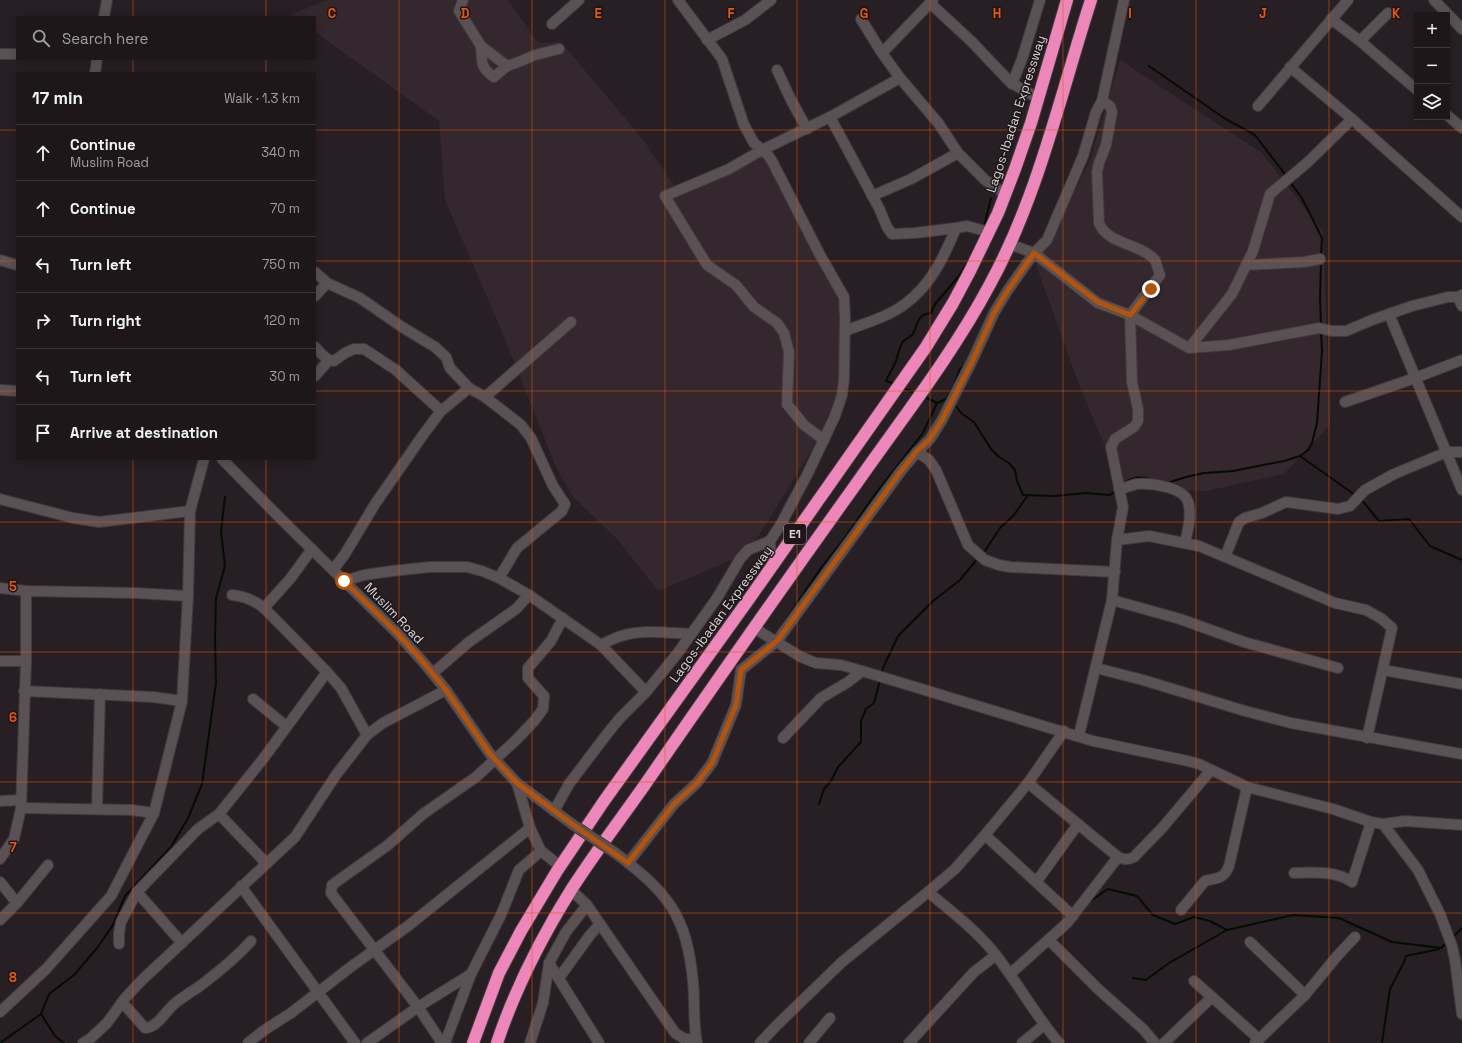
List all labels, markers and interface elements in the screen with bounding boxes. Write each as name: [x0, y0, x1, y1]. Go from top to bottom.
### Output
text: C: [328, 5, 336, 22]
text: D: [461, 5, 470, 22]
text: E: [594, 5, 602, 22]
text: F: [728, 5, 735, 22]
text: G: [860, 5, 868, 22]
text: H: [993, 5, 1001, 22]
text: I: [1128, 5, 1132, 22]
text: J: [1259, 5, 1267, 22]
text: K: [1392, 5, 1401, 22]
map controls: [1414, 12, 1450, 120]
button: +: [1414, 12, 1450, 48]
search box: [16, 16, 316, 60]
icon: search: [30, 27, 52, 49]
text: Search here: [62, 29, 148, 48]
street label: Lagos-Ibadan Expressway: [983, 33, 1049, 195]
button: −: [1414, 48, 1450, 84]
button: layers: [1414, 84, 1450, 120]
text: 17 min: [32, 87, 83, 109]
text: Walk · 1.3 km: [224, 90, 300, 107]
text: Continue: [70, 135, 136, 154]
icon: ahead: [32, 142, 54, 164]
text: 340 m: [261, 144, 300, 161]
text: Muslim Road: [70, 154, 149, 171]
icon: ahead: [32, 198, 54, 220]
text: Continue: [70, 199, 136, 218]
text: 70 m: [270, 200, 300, 217]
icon: left: [32, 254, 54, 276]
text: Turn left: [70, 255, 132, 274]
text: 750 m: [262, 256, 300, 273]
route end: [1142, 280, 1160, 298]
icon: right: [32, 310, 54, 332]
text: Turn right: [70, 311, 141, 330]
text: 120 m: [264, 312, 300, 329]
icon: left: [32, 366, 54, 388]
text: Turn left: [70, 367, 132, 386]
text: 30 m: [269, 368, 300, 385]
icon: arrive: [32, 422, 54, 444]
text: Arrive at destination: [70, 423, 218, 442]
road number: E1: [784, 524, 806, 544]
street label: Lagos-Ibadan Expressway: [666, 542, 776, 686]
route start: [335, 572, 353, 590]
text: 5: [9, 578, 17, 595]
street label: Muslim Road: [360, 579, 428, 647]
text: 6: [9, 709, 17, 726]
text: 7: [9, 839, 17, 856]
text: 8: [9, 969, 17, 986]

